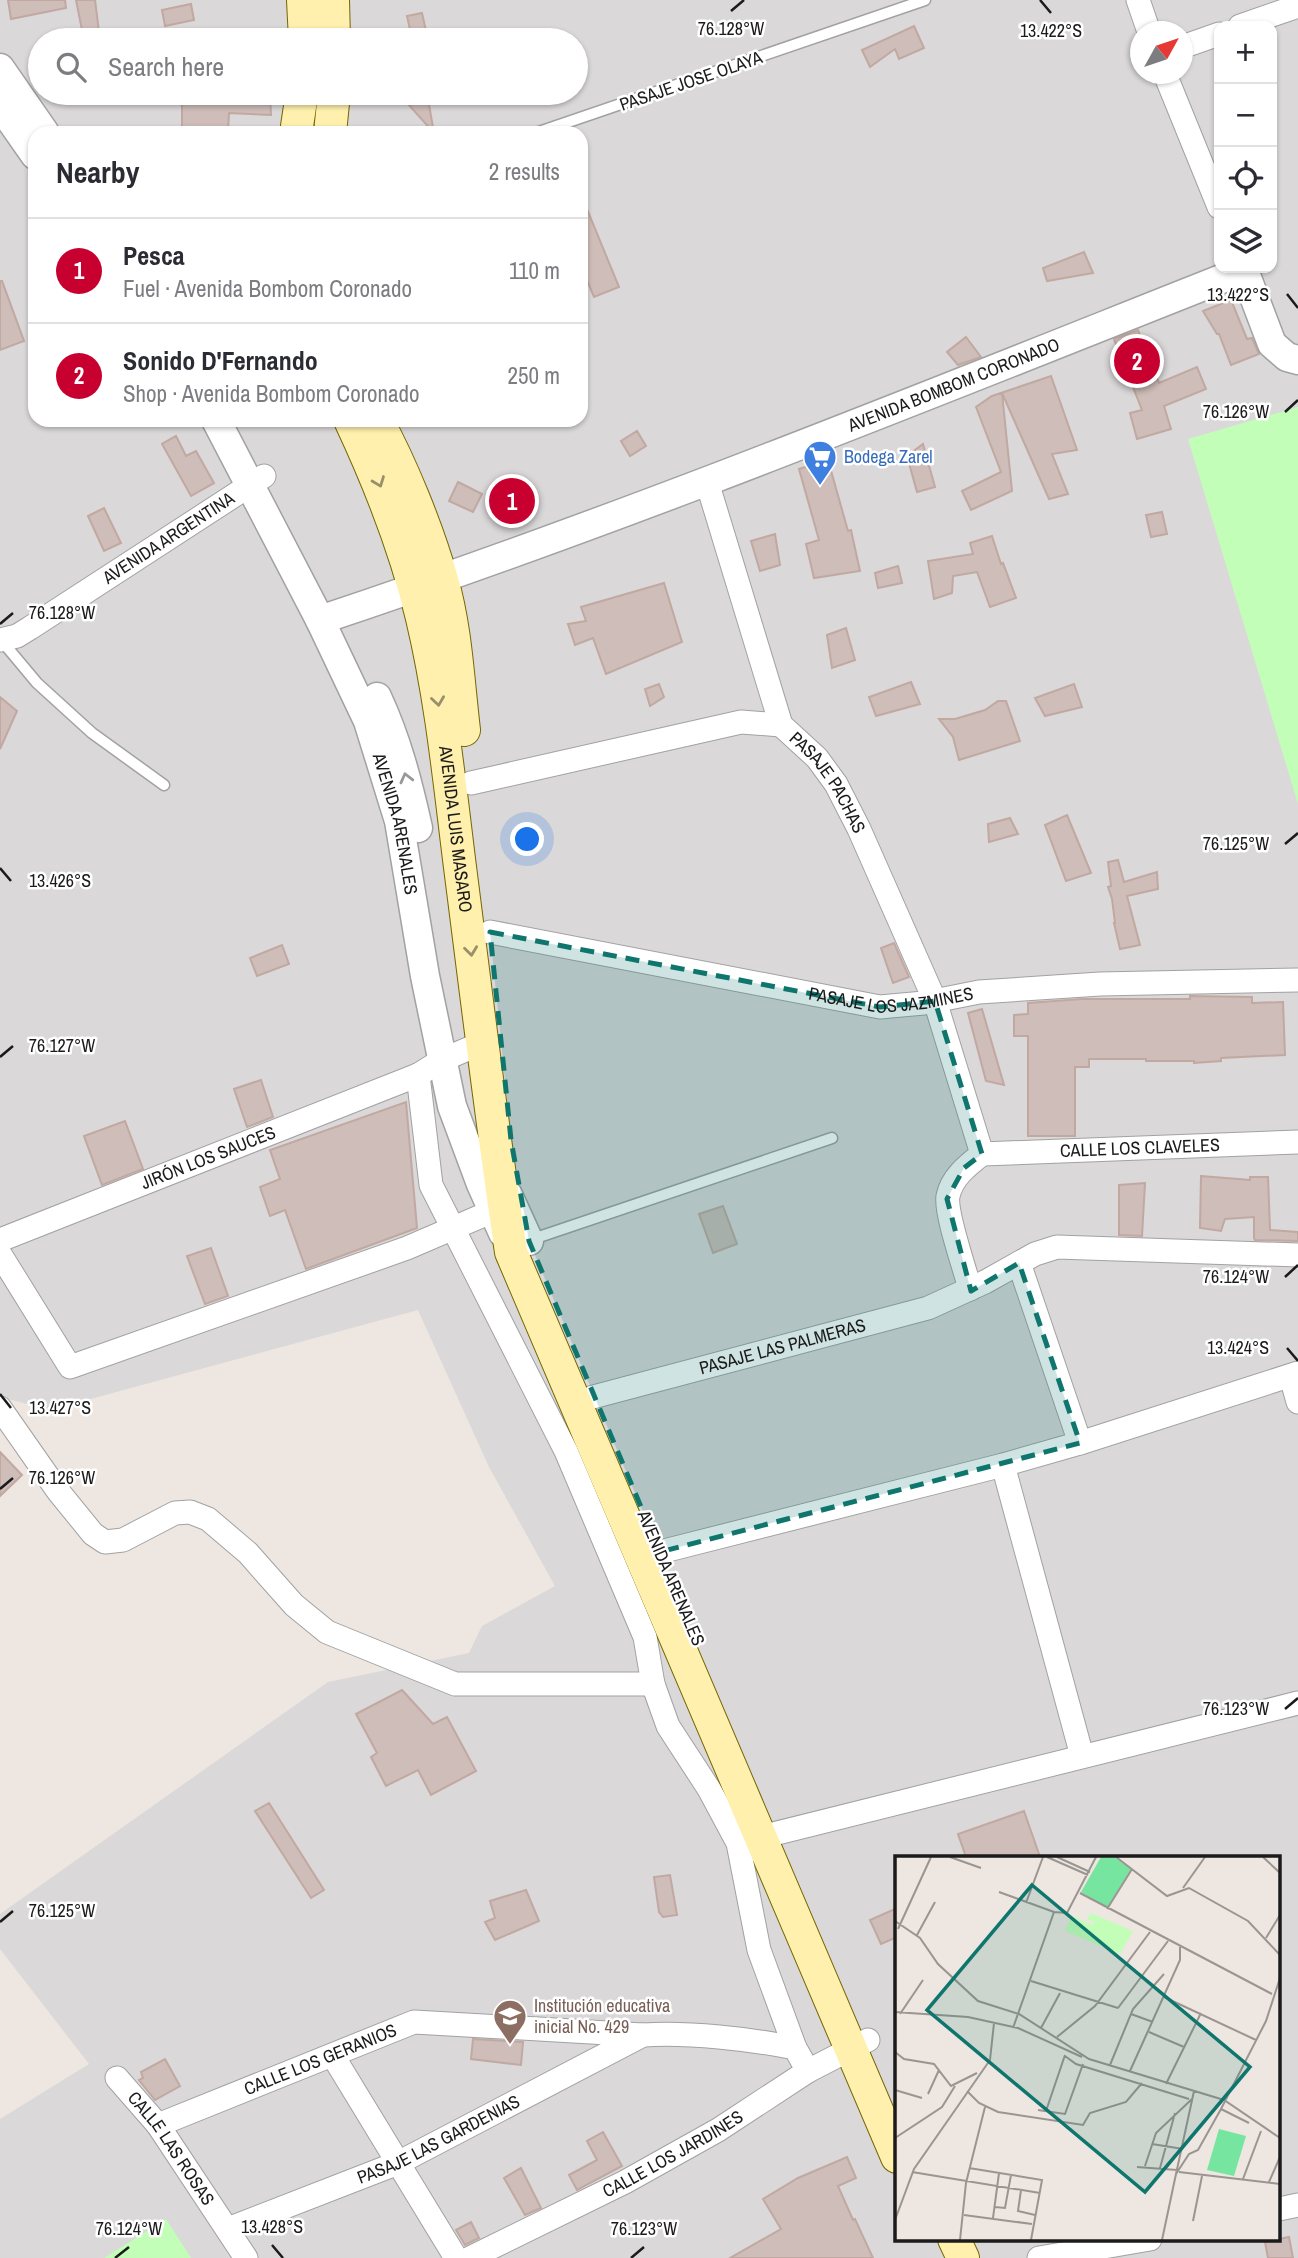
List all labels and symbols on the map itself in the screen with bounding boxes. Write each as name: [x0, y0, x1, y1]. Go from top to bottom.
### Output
text: 76.128°W: [698, 16, 764, 41]
text: 13.422°S: [1020, 18, 1082, 43]
north arrow: [1130, 21, 1193, 84]
street label: PASAJE JOSE OLAYA: [616, 44, 766, 117]
text: 13.422°S: [1207, 282, 1269, 307]
street label: AVENIDA BOMBOM CORONADO: [843, 332, 1063, 438]
pin: 2: [1114, 335, 1160, 387]
text: 76.126°W: [1203, 399, 1269, 424]
supermarket icon: Bodega Zarel: [801, 438, 839, 487]
place label: Bodega Zarel: [844, 444, 933, 469]
pin: 1: [489, 475, 535, 527]
one-way arrow: [370, 476, 384, 488]
street label: AVENIDA ARGENTINA: [97, 485, 239, 590]
text: 76.128°W: [29, 600, 95, 625]
one-way arrow: [431, 695, 446, 707]
street label: PASAJE PACHAS: [784, 726, 872, 837]
street label: AVENIDA LUIS MASARO: [433, 743, 479, 914]
street label: AVENIDA ARENALES: [366, 749, 424, 897]
one-way arrow: [400, 772, 414, 784]
your location: [510, 822, 544, 856]
text: 76.125°W: [1203, 831, 1269, 856]
text: 13.426°S: [29, 868, 91, 893]
one-way arrow: [463, 945, 478, 957]
street label: PASAJE LOS JAZMINES: [807, 980, 975, 1019]
text: 76.127°W: [29, 1033, 95, 1058]
street label: JIRÓN LOS SAUCES: [137, 1119, 279, 1195]
street label: CALLE LOS CLAVELES: [1059, 1132, 1220, 1163]
text: 76.124°W: [1203, 1264, 1269, 1289]
street label: PASAJE LAS PALMERAS: [696, 1312, 868, 1380]
text: 13.424°S: [1207, 1335, 1269, 1360]
text: 13.427°S: [29, 1395, 91, 1420]
text: 76.126°W: [29, 1465, 95, 1490]
street label: AVENIDA ARENALES: [631, 1505, 711, 1650]
text: 76.123°W: [1203, 1696, 1269, 1721]
inset map: [895, 1856, 1280, 2240]
text: 76.125°W: [29, 1898, 95, 1923]
place label: Institución educativa inicial No. 429: [534, 1993, 670, 2039]
school or university icon: Institución educativa inicial No. 429: [491, 1997, 529, 2046]
street label: CALLE LOS GERANIOS: [240, 2017, 400, 2101]
street label: CALLE LAS ROSAS: [122, 2086, 221, 2210]
street label: PASAJE LAS GARDENIAS: [353, 2088, 524, 2190]
street label: CALLE LOS JARDINES: [598, 2104, 748, 2203]
text: 13.428°S: [241, 2214, 303, 2239]
text: 76.124°W: [96, 2216, 162, 2241]
text: 76.123°W: [611, 2216, 677, 2241]

